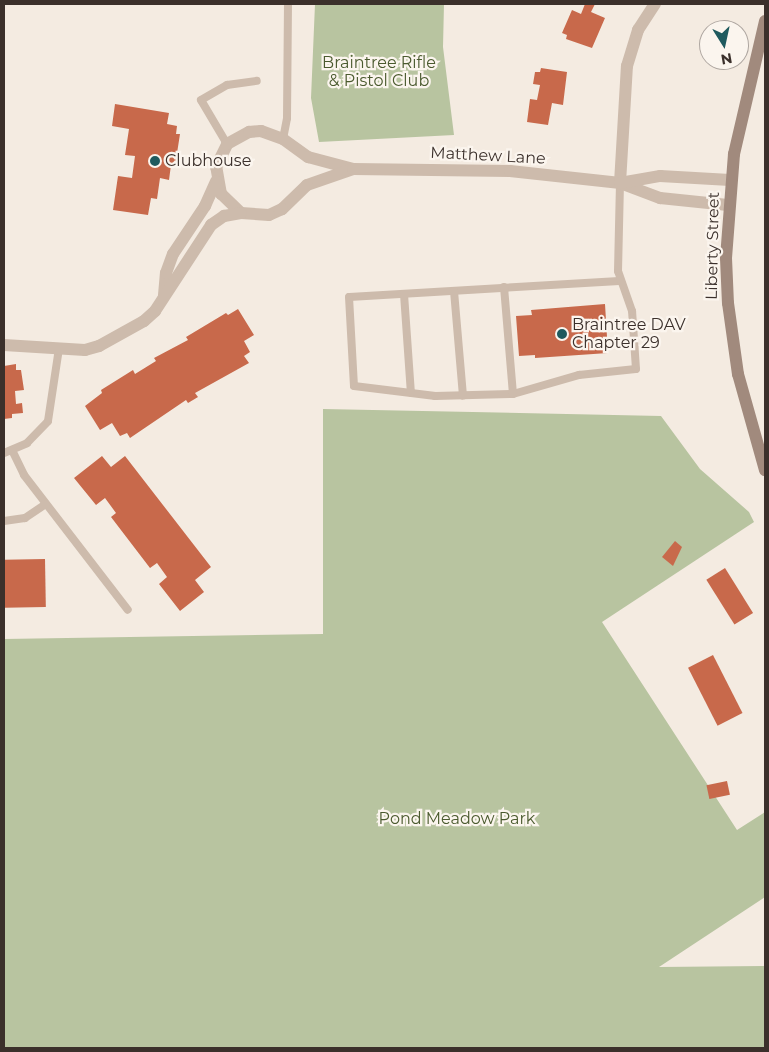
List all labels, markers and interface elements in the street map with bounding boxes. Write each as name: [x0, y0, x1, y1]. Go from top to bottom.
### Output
north arrow: [699, 20, 749, 70]
text: N: [719, 49, 734, 69]
park label: Braintree Rifle & Pistol Club: [322, 53, 436, 91]
street label: Matthew Lane: [430, 143, 546, 169]
place label: Clubhouse: [165, 151, 251, 171]
marker: Clubhouse: [149, 155, 161, 167]
street label: Liberty Street: [702, 192, 724, 300]
place label: Braintree DAV Chapter 29: [572, 315, 686, 353]
marker: Braintree DAV Chapter 29: [556, 328, 568, 340]
park label: Pond Meadow Park: [379, 809, 535, 829]

